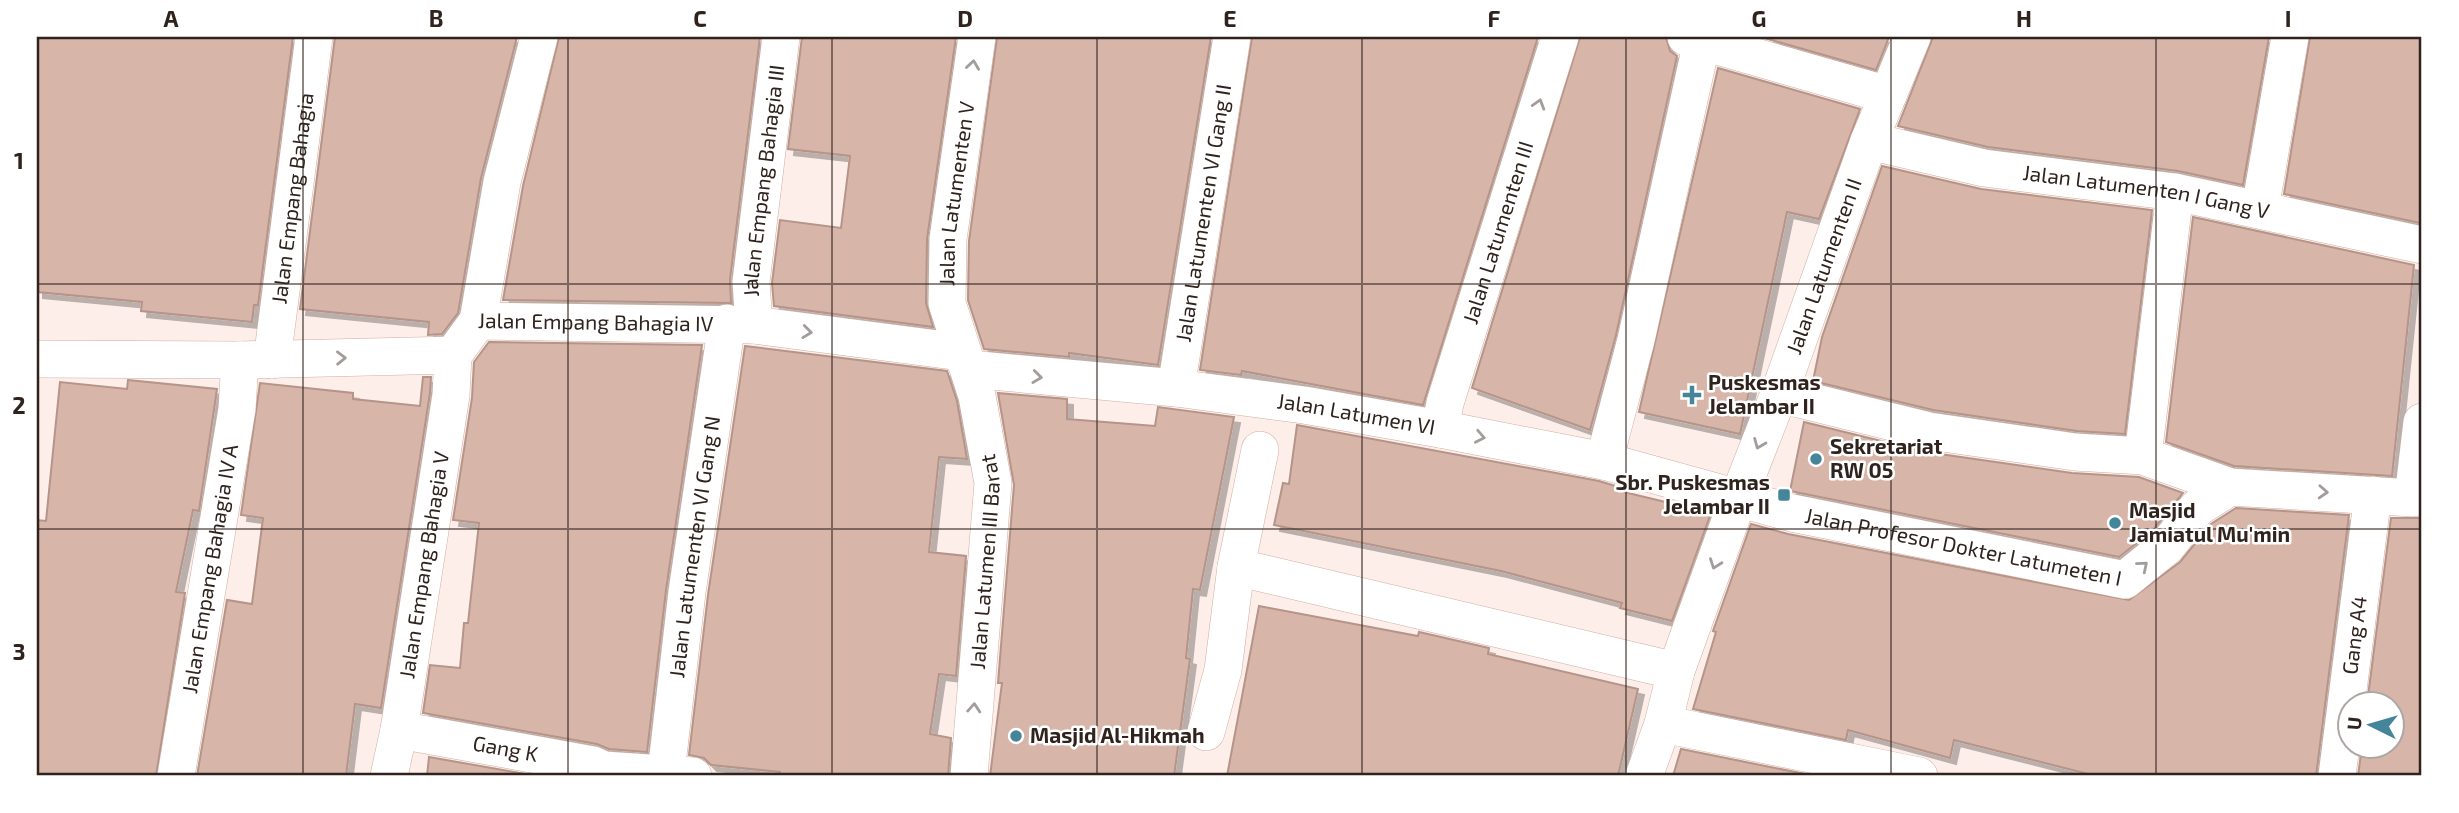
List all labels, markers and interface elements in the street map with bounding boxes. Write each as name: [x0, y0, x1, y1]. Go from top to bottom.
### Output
text: A: [163, 4, 179, 32]
text: B: [429, 4, 443, 32]
text: C: [693, 4, 707, 32]
text: D: [957, 4, 973, 32]
text: E: [1223, 4, 1237, 32]
text: F: [1488, 4, 1501, 32]
text: G: [1752, 4, 1766, 32]
text: H: [2016, 4, 2032, 32]
text: I: [2285, 4, 2291, 32]
one-way arrow: [965, 59, 980, 71]
street label: Jalan Empang Bahagia III: [737, 63, 789, 298]
street label: Jalan Latumenten VI Gang II: [1170, 82, 1235, 344]
street label: Jalan Empang Bahagia: [265, 91, 318, 305]
one-way arrow: [1531, 98, 1545, 110]
street label: Jalan Latumenten V: [933, 99, 979, 286]
street label: Jalan Latumenten III: [1457, 138, 1538, 327]
text: 1: [14, 146, 24, 174]
street label: Jalan Latumenten I Gang V: [2021, 159, 2272, 223]
street label: Jalan Latumenten II: [1780, 175, 1866, 357]
street label: Jalan Empang Bahagia IV: [478, 307, 714, 335]
one-way arrow: [802, 324, 813, 339]
one-way arrow: [336, 350, 346, 366]
one-way arrow: [1031, 369, 1043, 384]
place label: Puskesmas Jelambar II: [1708, 369, 1821, 418]
marker: Puskesmas Jelambar II: [1682, 385, 1702, 405]
street label: Jalan Latumen VI: [1276, 388, 1437, 439]
text: 2: [12, 391, 26, 419]
street label: Jalan Latumenten VI Gang N: [663, 414, 724, 679]
one-way arrow: [1474, 429, 1486, 444]
place label: Sekretariat RW 05: [1830, 433, 1943, 482]
one-way arrow: [1754, 438, 1768, 450]
street label: Jalan Empang Bahagia IV A: [176, 442, 242, 695]
street label: Jalan Empang Bahagia V: [393, 449, 453, 680]
marker: Sekretariat RW 05: [1808, 451, 1824, 467]
street label: Jalan Latumen III Barat: [964, 452, 1004, 670]
place label: Sbr. Puskesmas Jelambar II: [1615, 469, 1770, 518]
one-way arrow: [2317, 485, 2328, 500]
marker: Sbr. Puskesmas Jelambar II: [1776, 487, 1792, 503]
place label: Masjid Jamiatul Mu'min: [2129, 497, 2290, 546]
street label: Jalan Profesor Dokter Latumeten I: [1803, 502, 2124, 590]
marker: Masjid Jamiatul Mu'min: [2107, 515, 2123, 531]
one-way arrow: [1709, 557, 1723, 569]
one-way arrow: [2134, 562, 2147, 574]
street label: Gang A4: [2336, 594, 2371, 676]
text: 3: [12, 637, 26, 665]
north arrow: [2336, 690, 2406, 760]
one-way arrow: [966, 702, 981, 713]
text: U: [2342, 716, 2366, 731]
place label: Masjid Al-Hikmah: [1030, 722, 1205, 747]
marker: Masjid Al-Hikmah: [1008, 728, 1024, 744]
street label: Gang K: [471, 730, 541, 766]

